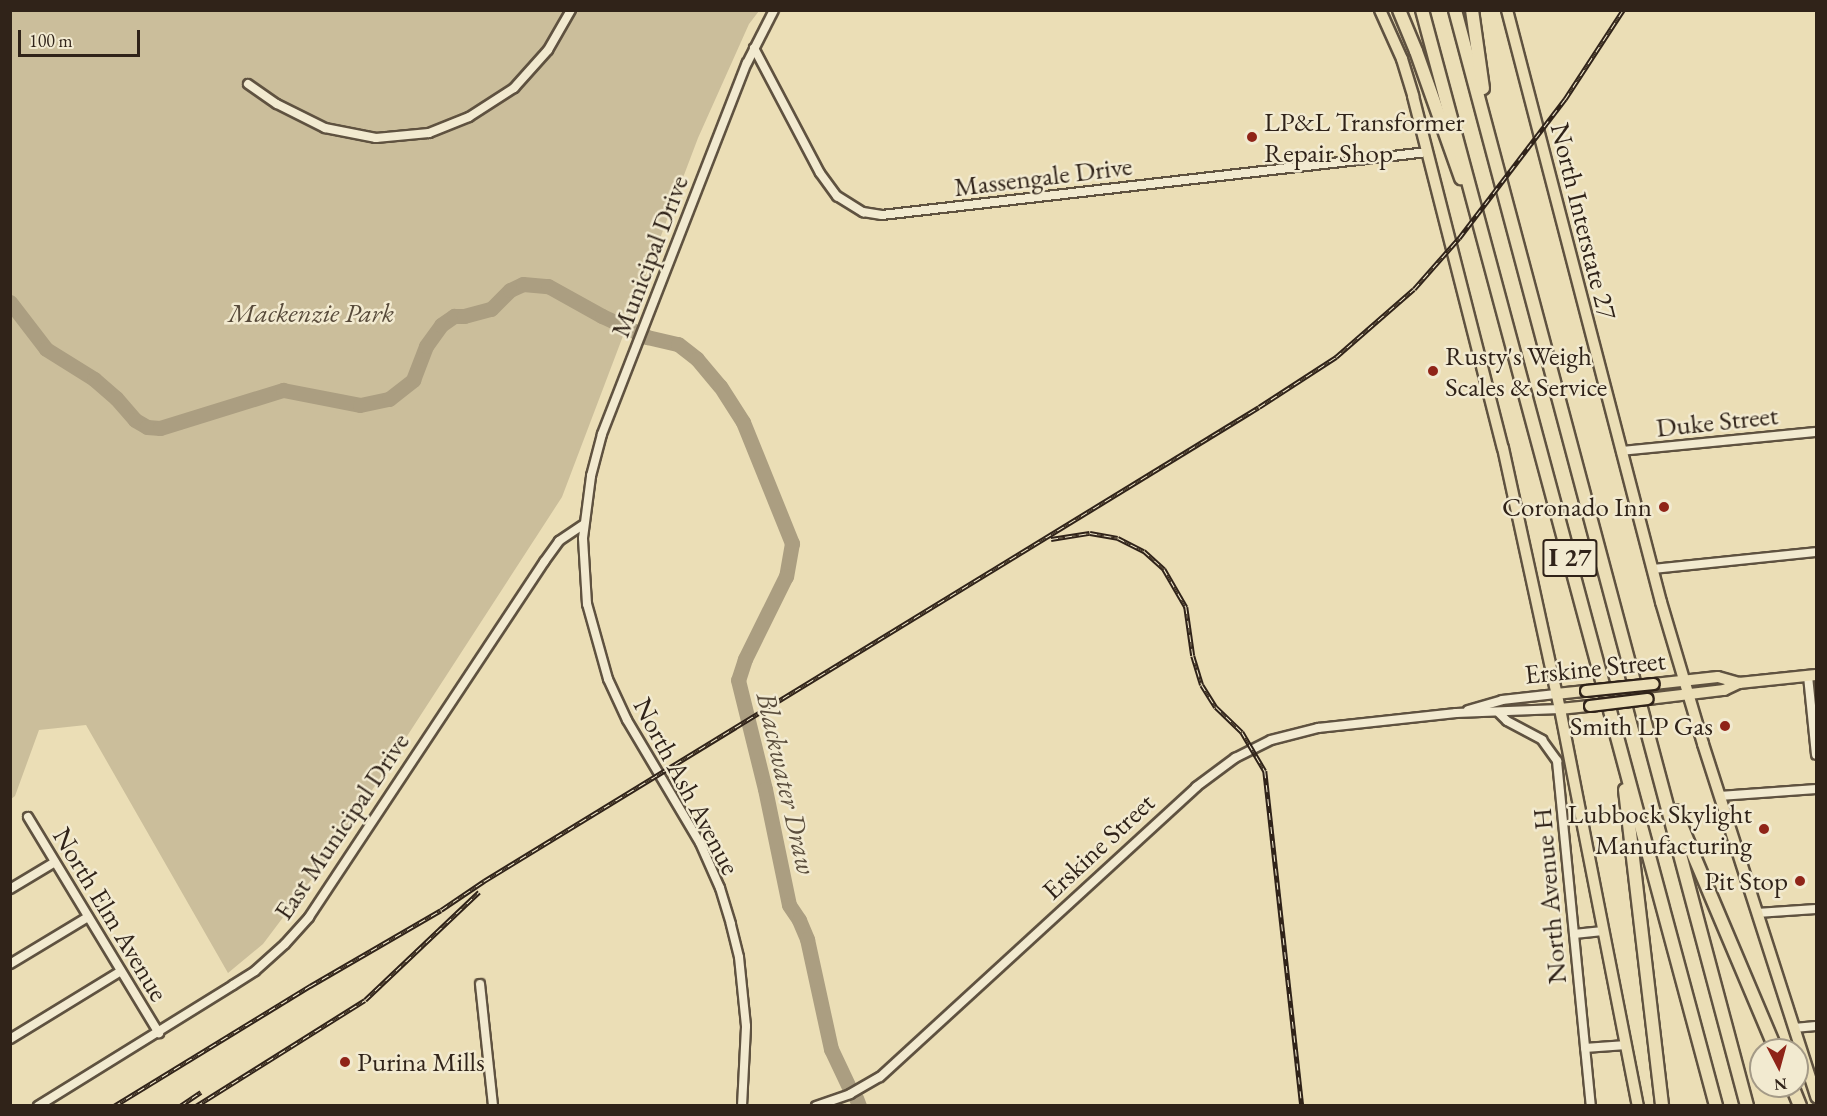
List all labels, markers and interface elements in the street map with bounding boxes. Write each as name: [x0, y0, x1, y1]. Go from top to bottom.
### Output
scale bar: [21, 18, 142, 56]
text: 100 m: [29, 29, 73, 52]
place label: LP&L Transformer Repair Shop: [1264, 105, 1465, 168]
street label: North Interstate 27: [1544, 119, 1624, 323]
marker: LP&L Transformer Repair Shop: [1245, 130, 1259, 144]
street label: Massengale Drive: [952, 149, 1134, 203]
street label: Municipal Drive: [603, 170, 695, 342]
park label: Mackenzie Park: [228, 297, 394, 329]
place label: Rusty's Weigh Scales & Service: [1445, 339, 1607, 402]
marker: Rusty's Weigh Scales & Service: [1426, 364, 1440, 378]
street label: Duke Street: [1654, 398, 1780, 444]
place label: Coronado Inn: [1502, 491, 1652, 523]
marker: Coronado Inn: [1657, 500, 1671, 514]
road number: I 27: [1542, 535, 1598, 581]
street label: Erskine Street: [1523, 643, 1667, 691]
water label: Blackwater Draw: [750, 689, 824, 877]
street label: North Ash Avenue: [627, 692, 747, 880]
place label: Smith LP Gas: [1570, 710, 1713, 742]
marker: Smith LP Gas: [1718, 719, 1732, 733]
street label: East Municipal Drive: [266, 726, 416, 926]
street label: Erskine Street: [1035, 786, 1161, 906]
place label: Lubbock Skylight Manufacturing: [1568, 797, 1752, 860]
street label: North Avenue H: [1525, 807, 1573, 985]
street label: North Elm Avenue: [46, 821, 176, 1007]
marker: Lubbock Skylight Manufacturing: [1757, 822, 1771, 836]
place label: Pit Stop: [1704, 865, 1788, 897]
marker: Pit Stop: [1793, 874, 1807, 888]
north arrow: [1749, 1038, 1809, 1098]
place label: Purina Mills: [357, 1046, 485, 1078]
marker: Purina Mills: [338, 1055, 352, 1069]
text: N: [1773, 1073, 1788, 1096]

